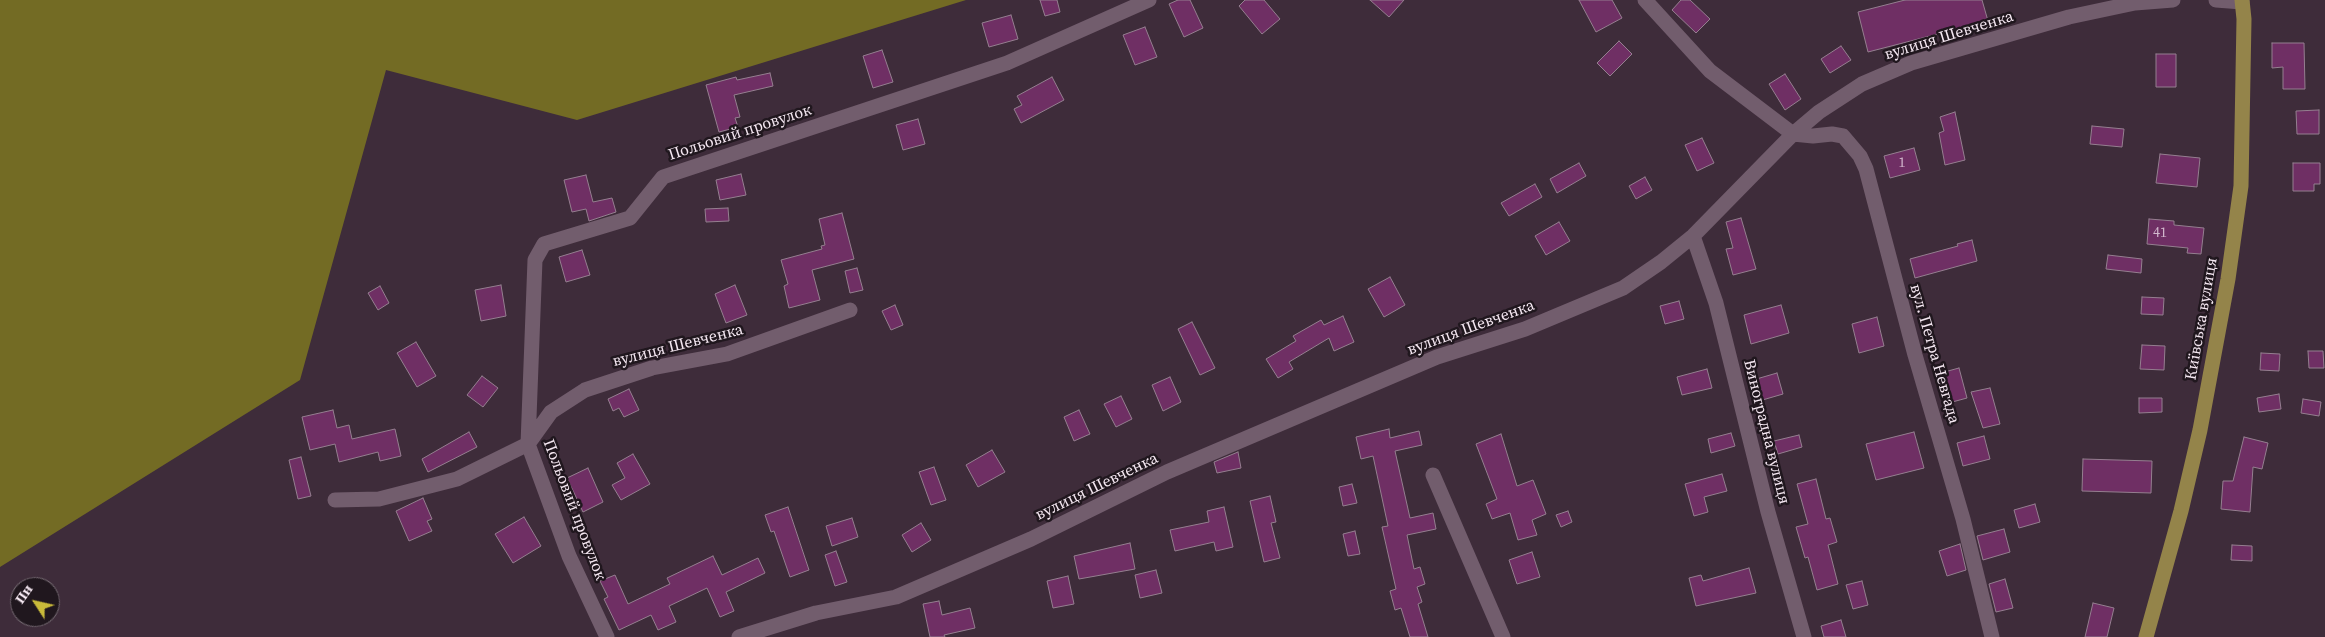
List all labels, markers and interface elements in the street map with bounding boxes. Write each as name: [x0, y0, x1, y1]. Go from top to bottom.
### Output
street label: вулиця Шевченка: [1882, 7, 2016, 65]
street label: Польовий провулок: [666, 101, 814, 165]
house number: 1: [1899, 155, 1905, 171]
house number: 41: [2153, 225, 2167, 241]
street label: Київська вулиця: [2182, 256, 2222, 382]
street label: вул. Петра Невгада: [1905, 282, 1963, 426]
street label: вулиця Шевченка: [1405, 296, 1537, 360]
street label: вулиця Шевченка: [611, 320, 745, 372]
street label: Виноградна вулиця: [1739, 358, 1793, 506]
street label: Польовий провулок: [538, 437, 610, 583]
street label: вулиця Шевченка: [1033, 449, 1161, 525]
north arrow: [10, 577, 60, 627]
text: Пн: [10, 580, 37, 608]

